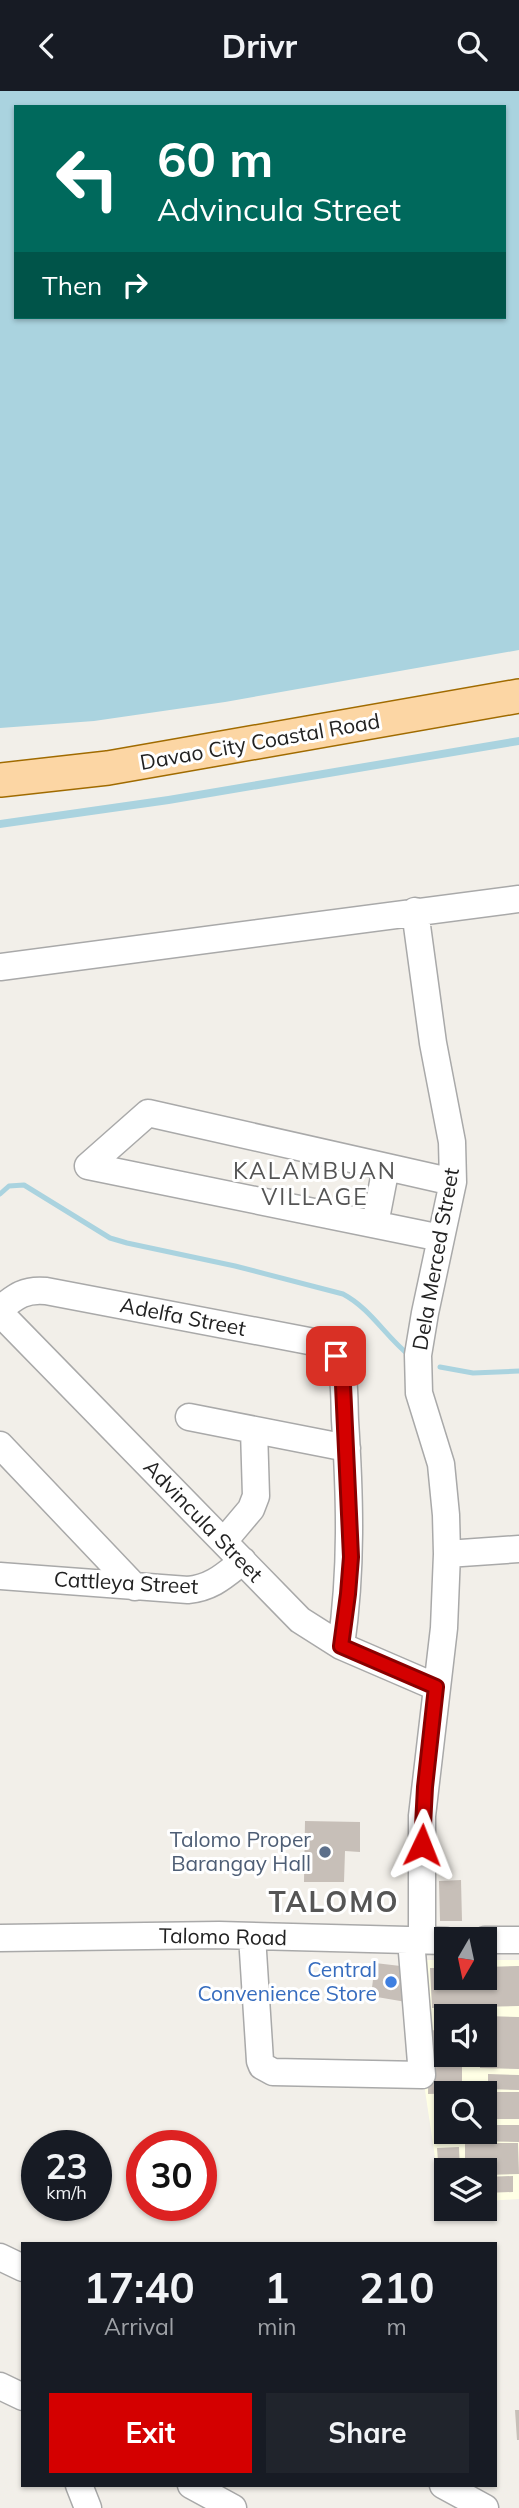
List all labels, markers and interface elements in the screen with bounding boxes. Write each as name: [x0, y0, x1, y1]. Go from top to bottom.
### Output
text: Drivr: [222, 26, 297, 66]
icon: back: [28, 27, 66, 65]
icon: search: [453, 27, 491, 65]
text: 60 m: [157, 128, 273, 189]
icon: left: [42, 133, 133, 224]
text: Advincula Street: [157, 189, 401, 229]
icon: right: [116, 266, 154, 304]
text: Then: [42, 269, 102, 302]
street label: Davao City Coastal Road: [138, 707, 382, 775]
district label: KALAMBUAN VILLAGE: [233, 1156, 397, 1211]
street label: Dela Merced Street: [406, 1166, 464, 1352]
street label: Adelfa Street: [118, 1291, 248, 1341]
pin: [306, 1326, 366, 1386]
icon: arrive: [317, 1337, 355, 1375]
street label: Advincula Street: [139, 1454, 269, 1587]
street label: Cattleya Street: [53, 1565, 199, 1599]
position arrow: [385, 1808, 459, 1882]
place label: Talomo Proper Barangay Hall: [170, 1826, 311, 1876]
marker: Talomo Proper Barangay Hall: [317, 1844, 333, 1860]
district label: TALOMO: [268, 1884, 400, 1919]
street label: Talomo Road: [159, 1922, 287, 1950]
north arrow: [434, 1927, 497, 1990]
map controls: [434, 1927, 497, 2221]
place label: Central Convenience Store: [197, 1956, 377, 2006]
marker: Central Convenience Store: [383, 1974, 399, 1990]
button: sound: [434, 2004, 497, 2067]
button: search: [434, 2081, 497, 2144]
speed limit sign: 30: [126, 2130, 217, 2221]
text: 23: [45, 2144, 88, 2188]
button: layers: [434, 2158, 497, 2221]
text: km/h: [46, 2181, 87, 2204]
text: 17:40: [84, 2261, 195, 2314]
text: 1: [264, 2261, 289, 2314]
text: 210: [359, 2261, 434, 2314]
text: Arrival: [104, 2312, 174, 2341]
text: min: [257, 2312, 296, 2341]
text: m: [387, 2312, 407, 2341]
button: Exit: [49, 2393, 252, 2473]
button: Share: [266, 2393, 469, 2473]

